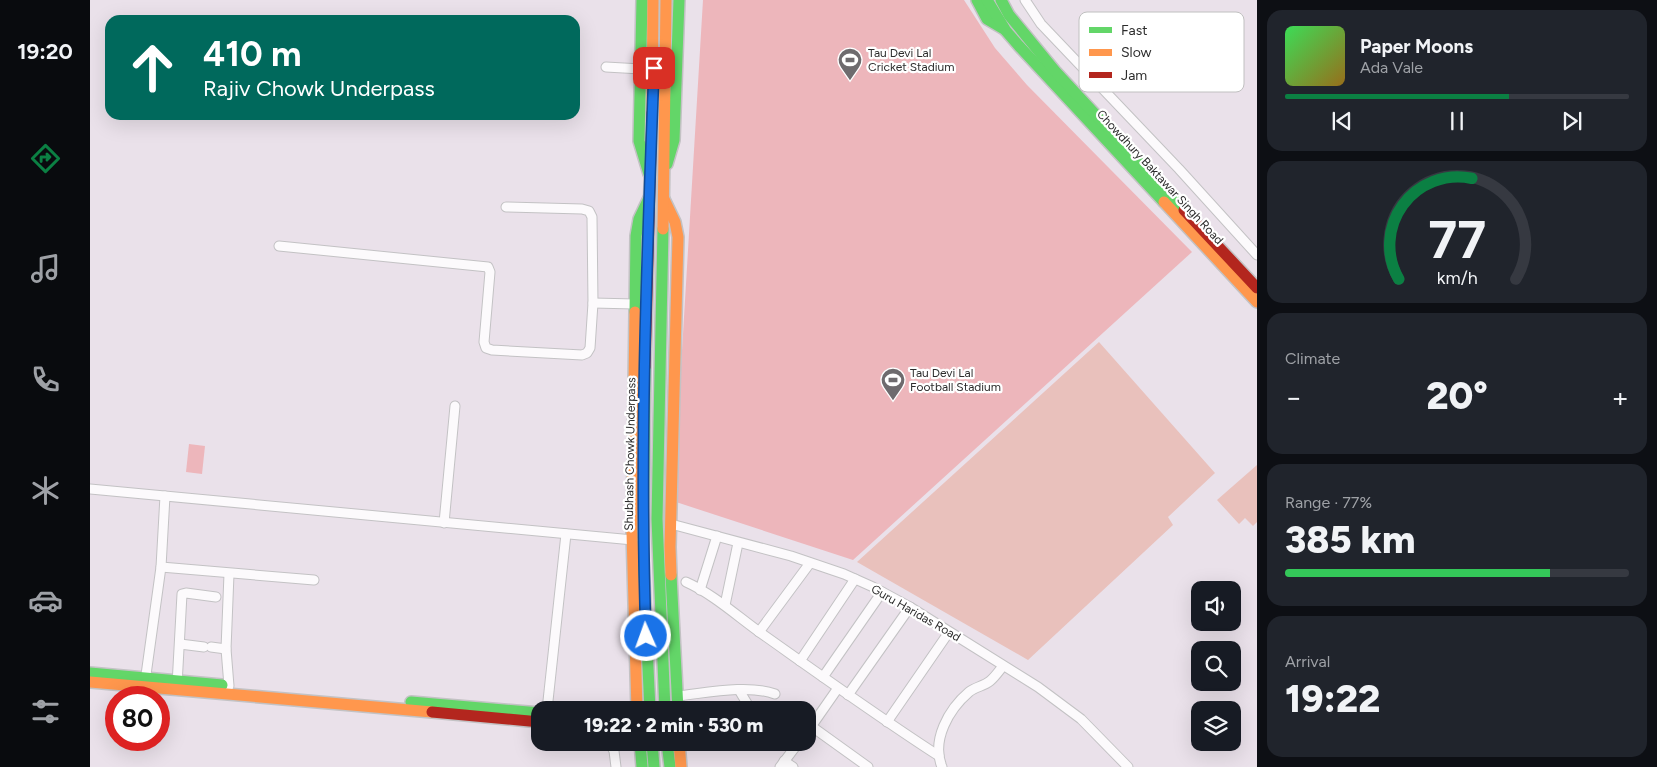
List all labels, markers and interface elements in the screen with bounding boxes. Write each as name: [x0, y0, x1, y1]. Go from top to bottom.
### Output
legend: [1079, 12, 1244, 92]
text: Fast: [1121, 22, 1147, 39]
text: 410 m: [203, 33, 301, 75]
icon: ahead: [120, 35, 185, 100]
text: Paper Moons: [1360, 35, 1473, 58]
text: 19:20: [17, 38, 73, 65]
text: Slow: [1121, 44, 1152, 61]
place label: Tau Devi Lal Cricket Stadium: [868, 46, 954, 74]
pin: [633, 47, 675, 89]
sports icon: Tau Devi Lal Cricket Stadium: [837, 47, 863, 81]
icon: arrive: [640, 54, 668, 82]
text: Ada Vale: [1360, 58, 1423, 77]
text: Jam: [1121, 67, 1147, 84]
text: Rajiv Chowk Underpass: [203, 75, 435, 102]
street label: Chowdhury Baktawar Singh Road: [1094, 107, 1226, 247]
icon: previous: [1328, 107, 1356, 135]
icon: pause: [1443, 107, 1471, 135]
icon: next: [1558, 107, 1586, 135]
icon: directions: [28, 141, 63, 176]
text: 77: [1428, 209, 1486, 271]
icon: music: [28, 251, 63, 286]
text: km/h: [1437, 267, 1477, 288]
text: Climate: [1285, 349, 1340, 368]
icon: phone: [28, 362, 63, 397]
place label: Tau Devi Lal Football Stadium: [910, 366, 1001, 394]
sports icon: Tau Devi Lal Football Stadium: [880, 367, 906, 401]
text: 20°: [1426, 373, 1488, 419]
street label: Shubhash Chowk Underpass: [622, 377, 638, 531]
text: −: [1285, 380, 1302, 414]
text: +: [1612, 380, 1629, 414]
icon: climate: [28, 473, 63, 508]
text: Range · 77%: [1285, 493, 1372, 512]
text: 385 km: [1285, 517, 1415, 563]
map controls: [1191, 581, 1241, 751]
button: sound: [1191, 581, 1241, 631]
street label: Guru Haridas Road: [869, 582, 963, 644]
icon: car: [28, 583, 63, 618]
position arrow: [619, 609, 671, 661]
button: search: [1191, 641, 1241, 691]
text: Arrival: [1285, 652, 1330, 671]
text: 19:22: [1285, 676, 1380, 722]
speed limit sign: 80: [105, 686, 170, 751]
icon: filters: [28, 694, 63, 729]
button: layers: [1191, 701, 1241, 751]
text: 19:22 · 2 min · 530 m: [584, 714, 763, 737]

